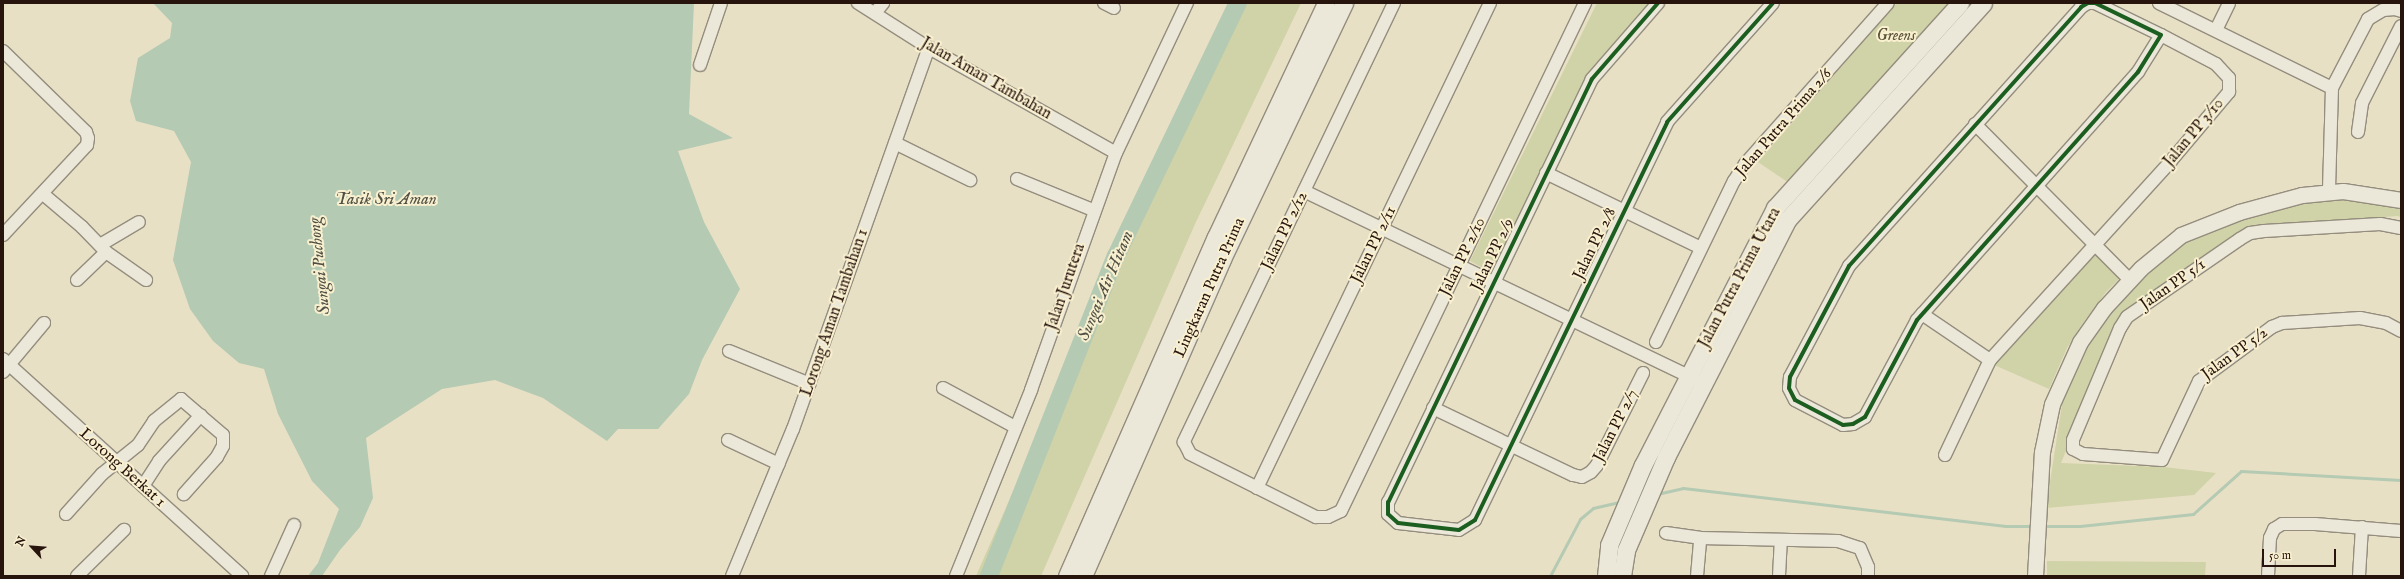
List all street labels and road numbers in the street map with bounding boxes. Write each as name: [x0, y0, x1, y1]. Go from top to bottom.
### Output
street label: Jalan Aman Tambahan: [917, 34, 1055, 124]
street label: Jalan Putra Prima 2/6: [1732, 65, 1836, 181]
street label: Jalan PP 3/10: [2160, 95, 2228, 171]
street label: Jalan PP 2/12: [1258, 189, 1312, 273]
street label: Jalan PP 2/11: [1347, 203, 1401, 287]
street label: Jalan PP 2/8: [1569, 205, 1621, 283]
street label: Jalan Putra Prima Utara: [1695, 205, 1785, 351]
street label: Lingkaran Putra Prima: [1170, 215, 1250, 361]
street label: Jalan PP 2/10: [1436, 215, 1490, 299]
street label: Jalan PP 2/9: [1467, 216, 1519, 294]
street label: Lorong Aman Tambahan 1: [797, 227, 873, 399]
street label: Jalan Jurutera: [1042, 241, 1090, 333]
street label: Jalan PP 5/1: [2137, 255, 2209, 315]
street label: Jalan PP 5/2: [2198, 324, 2272, 384]
street label: Jalan PP 2/7: [1590, 387, 1642, 465]
street label: Lorong Berkat 1: [75, 424, 169, 512]

